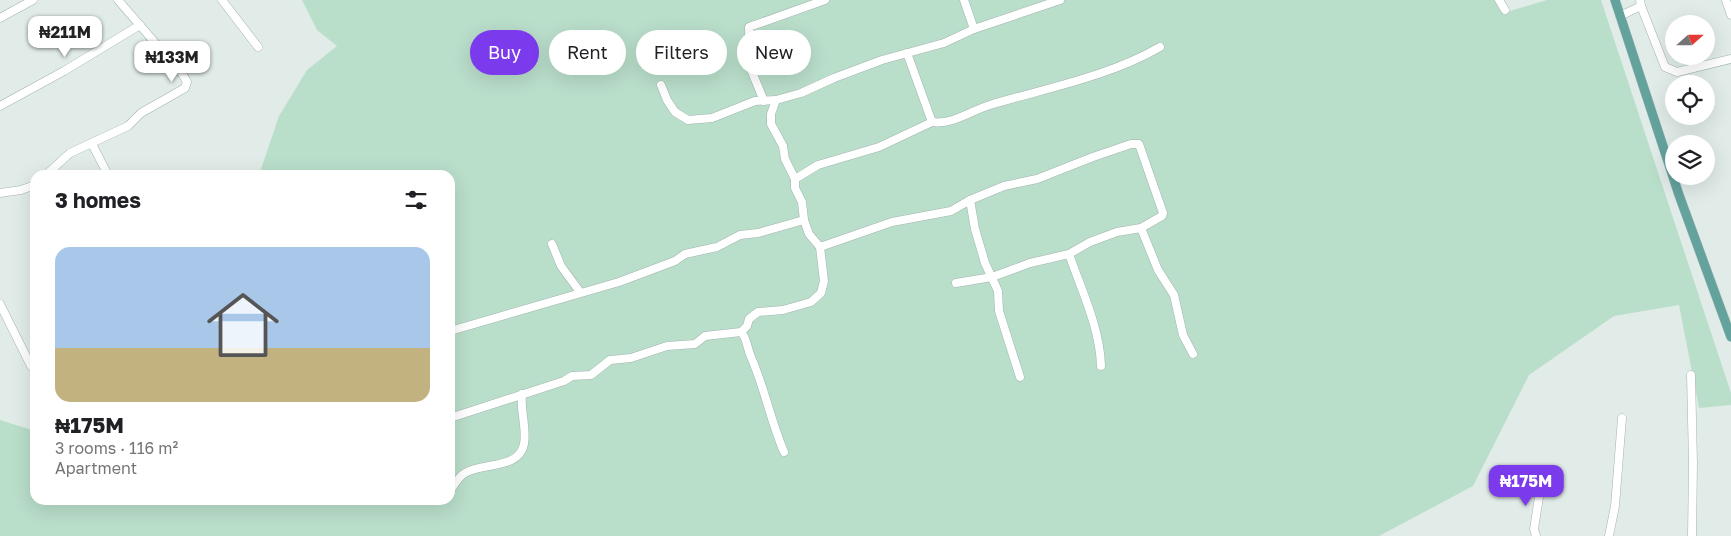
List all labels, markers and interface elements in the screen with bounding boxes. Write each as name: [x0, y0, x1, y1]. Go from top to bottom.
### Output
pin: ₦211M: [30, 15, 100, 58]
north arrow: [1665, 15, 1715, 65]
map controls: [1665, 15, 1715, 185]
text: ₦211M: [39, 22, 91, 42]
chip: Buy: [470, 30, 539, 75]
chip: Rent: [549, 30, 626, 75]
chip: Filters: [636, 30, 727, 75]
chip: New: [737, 30, 811, 75]
pin: ₦133M: [137, 41, 207, 83]
text: ₦133M: [145, 47, 199, 67]
button: locate: [1665, 75, 1715, 125]
button: layers: [1665, 135, 1715, 185]
icon: filters: [402, 186, 430, 214]
text: 3 homes: [55, 187, 141, 213]
icon: home: [198, 280, 288, 370]
text: ₦175M: [55, 412, 124, 438]
text: 3 rooms · 116 m²: [55, 438, 178, 458]
text: Apartment: [55, 458, 137, 478]
pin: ₦175M: [1491, 464, 1561, 507]
text: ₦175M: [1500, 471, 1552, 491]

